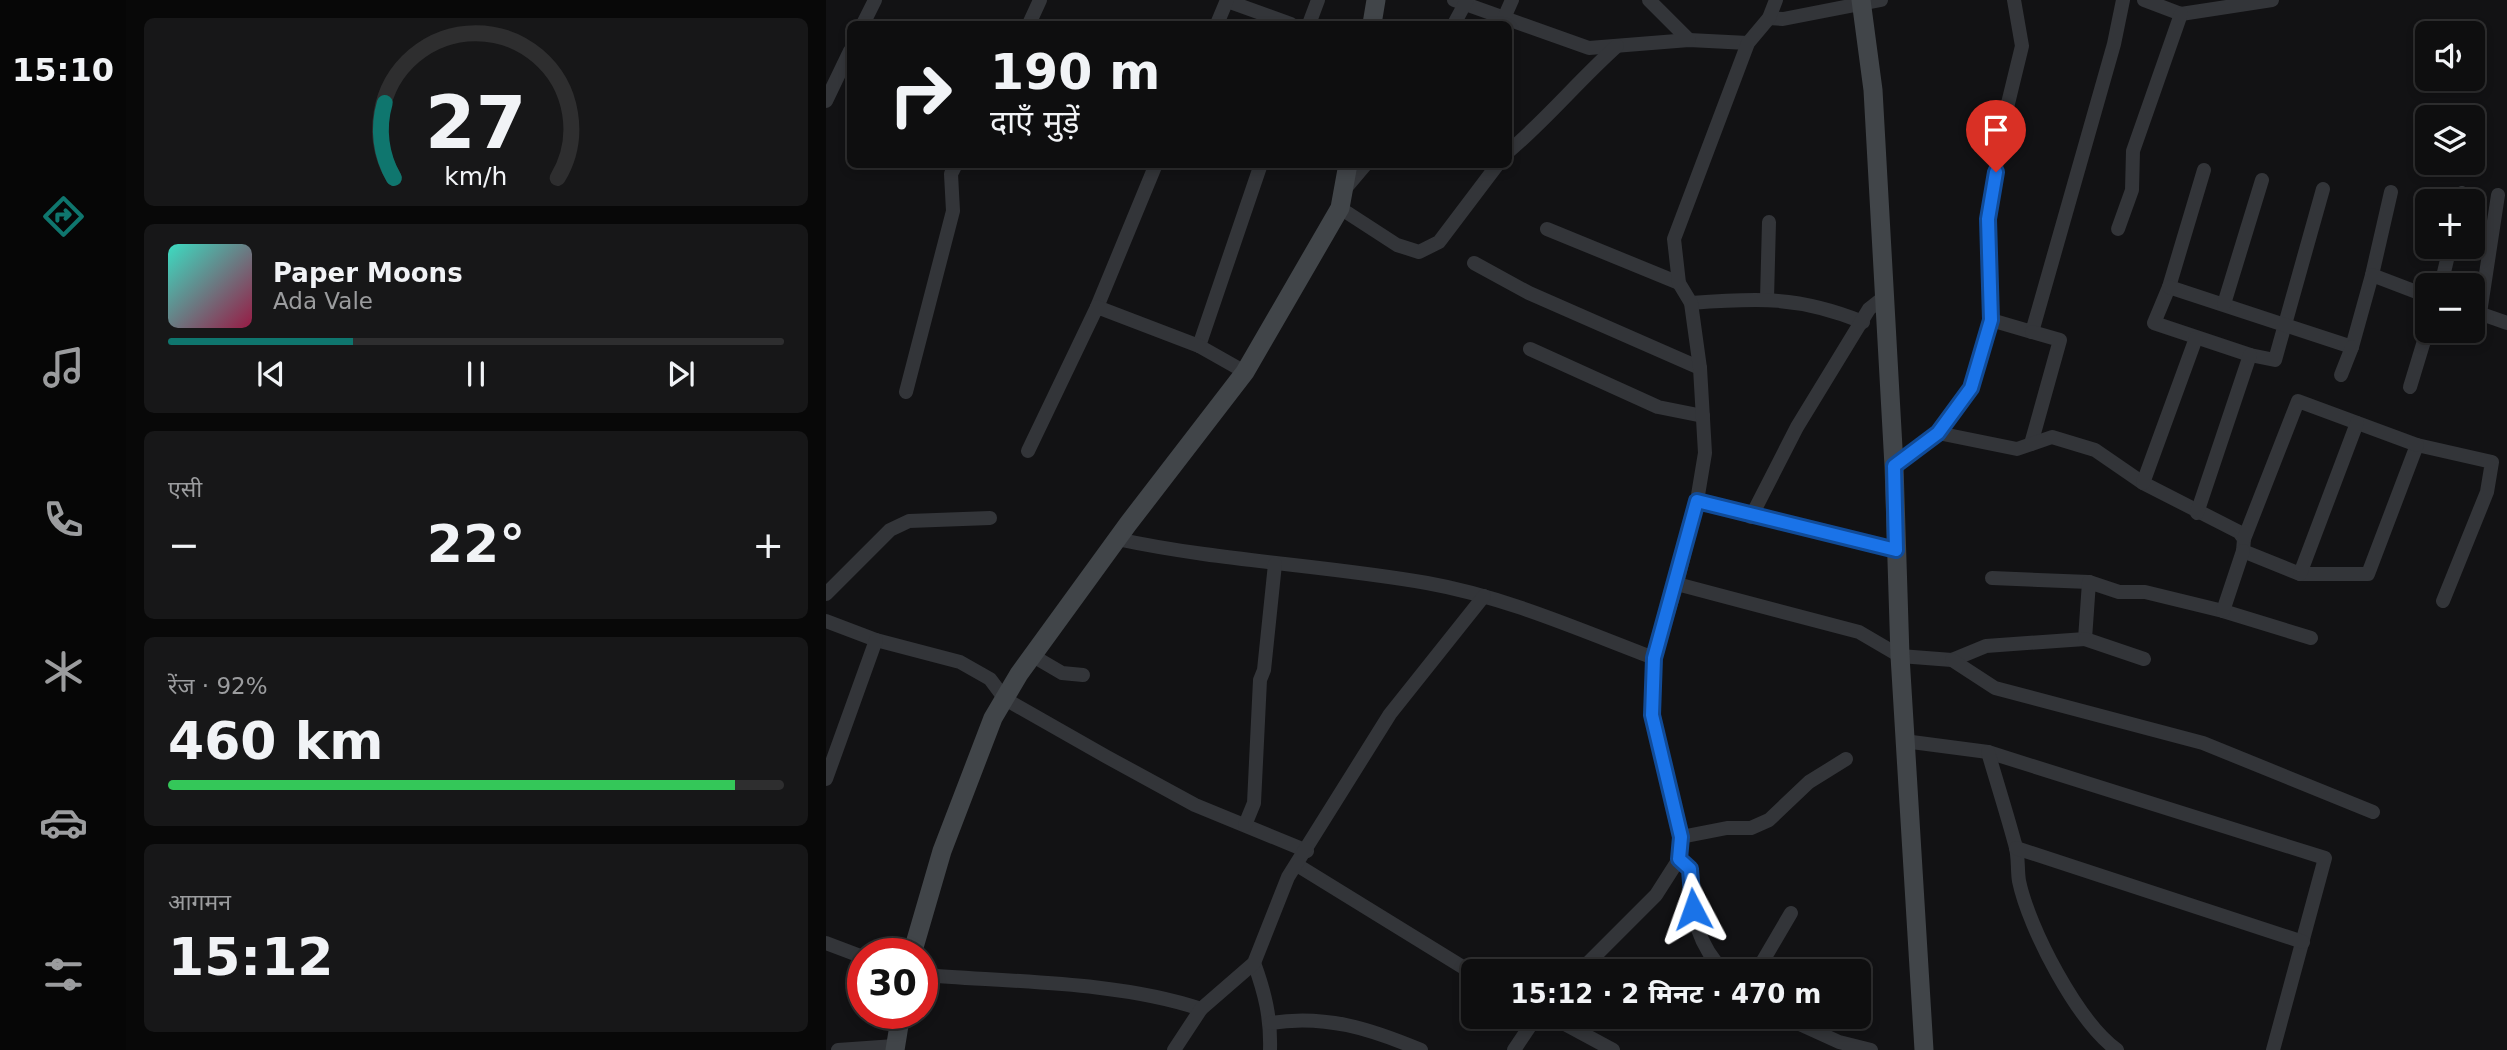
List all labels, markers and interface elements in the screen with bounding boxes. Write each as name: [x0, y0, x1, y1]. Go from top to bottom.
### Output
map controls: [2415, 21, 2485, 343]
button: sound: [2415, 21, 2485, 91]
text: 190 m: [990, 44, 1160, 101]
icon: right: [875, 49, 966, 140]
text: 15:10: [12, 51, 114, 89]
text: 27: [425, 81, 527, 166]
pin: [1966, 100, 2026, 172]
text: दाएँ मुड़ें: [990, 103, 1079, 141]
button: layers: [2415, 105, 2485, 175]
icon: arrive: [1977, 111, 2015, 149]
text: km/h: [444, 162, 508, 191]
button: +: [2415, 189, 2485, 259]
icon: directions: [39, 192, 88, 241]
text: Paper Moons: [273, 258, 463, 288]
button: −: [2415, 273, 2485, 343]
text: Ada Vale: [273, 288, 373, 314]
icon: music: [39, 343, 88, 392]
icon: previous: [252, 355, 290, 393]
icon: pause: [457, 355, 495, 393]
icon: next: [662, 355, 700, 393]
text: एसी: [168, 476, 202, 502]
icon: phone: [39, 495, 88, 544]
text: 22°: [427, 514, 525, 574]
text: −: [168, 523, 200, 567]
text: +: [752, 523, 784, 567]
icon: climate: [39, 647, 88, 696]
text: रेंज · 92%: [168, 673, 268, 699]
text: 460 km: [168, 711, 383, 771]
icon: car: [39, 798, 88, 847]
position arrow: [1656, 872, 1730, 946]
text: आगमन: [168, 889, 231, 915]
text: 15:12: [168, 927, 334, 987]
speed limit sign: 30: [847, 938, 938, 1029]
icon: filters: [39, 950, 88, 999]
text: 15:12 · 2 मिनट · 470 m: [1511, 979, 1821, 1009]

